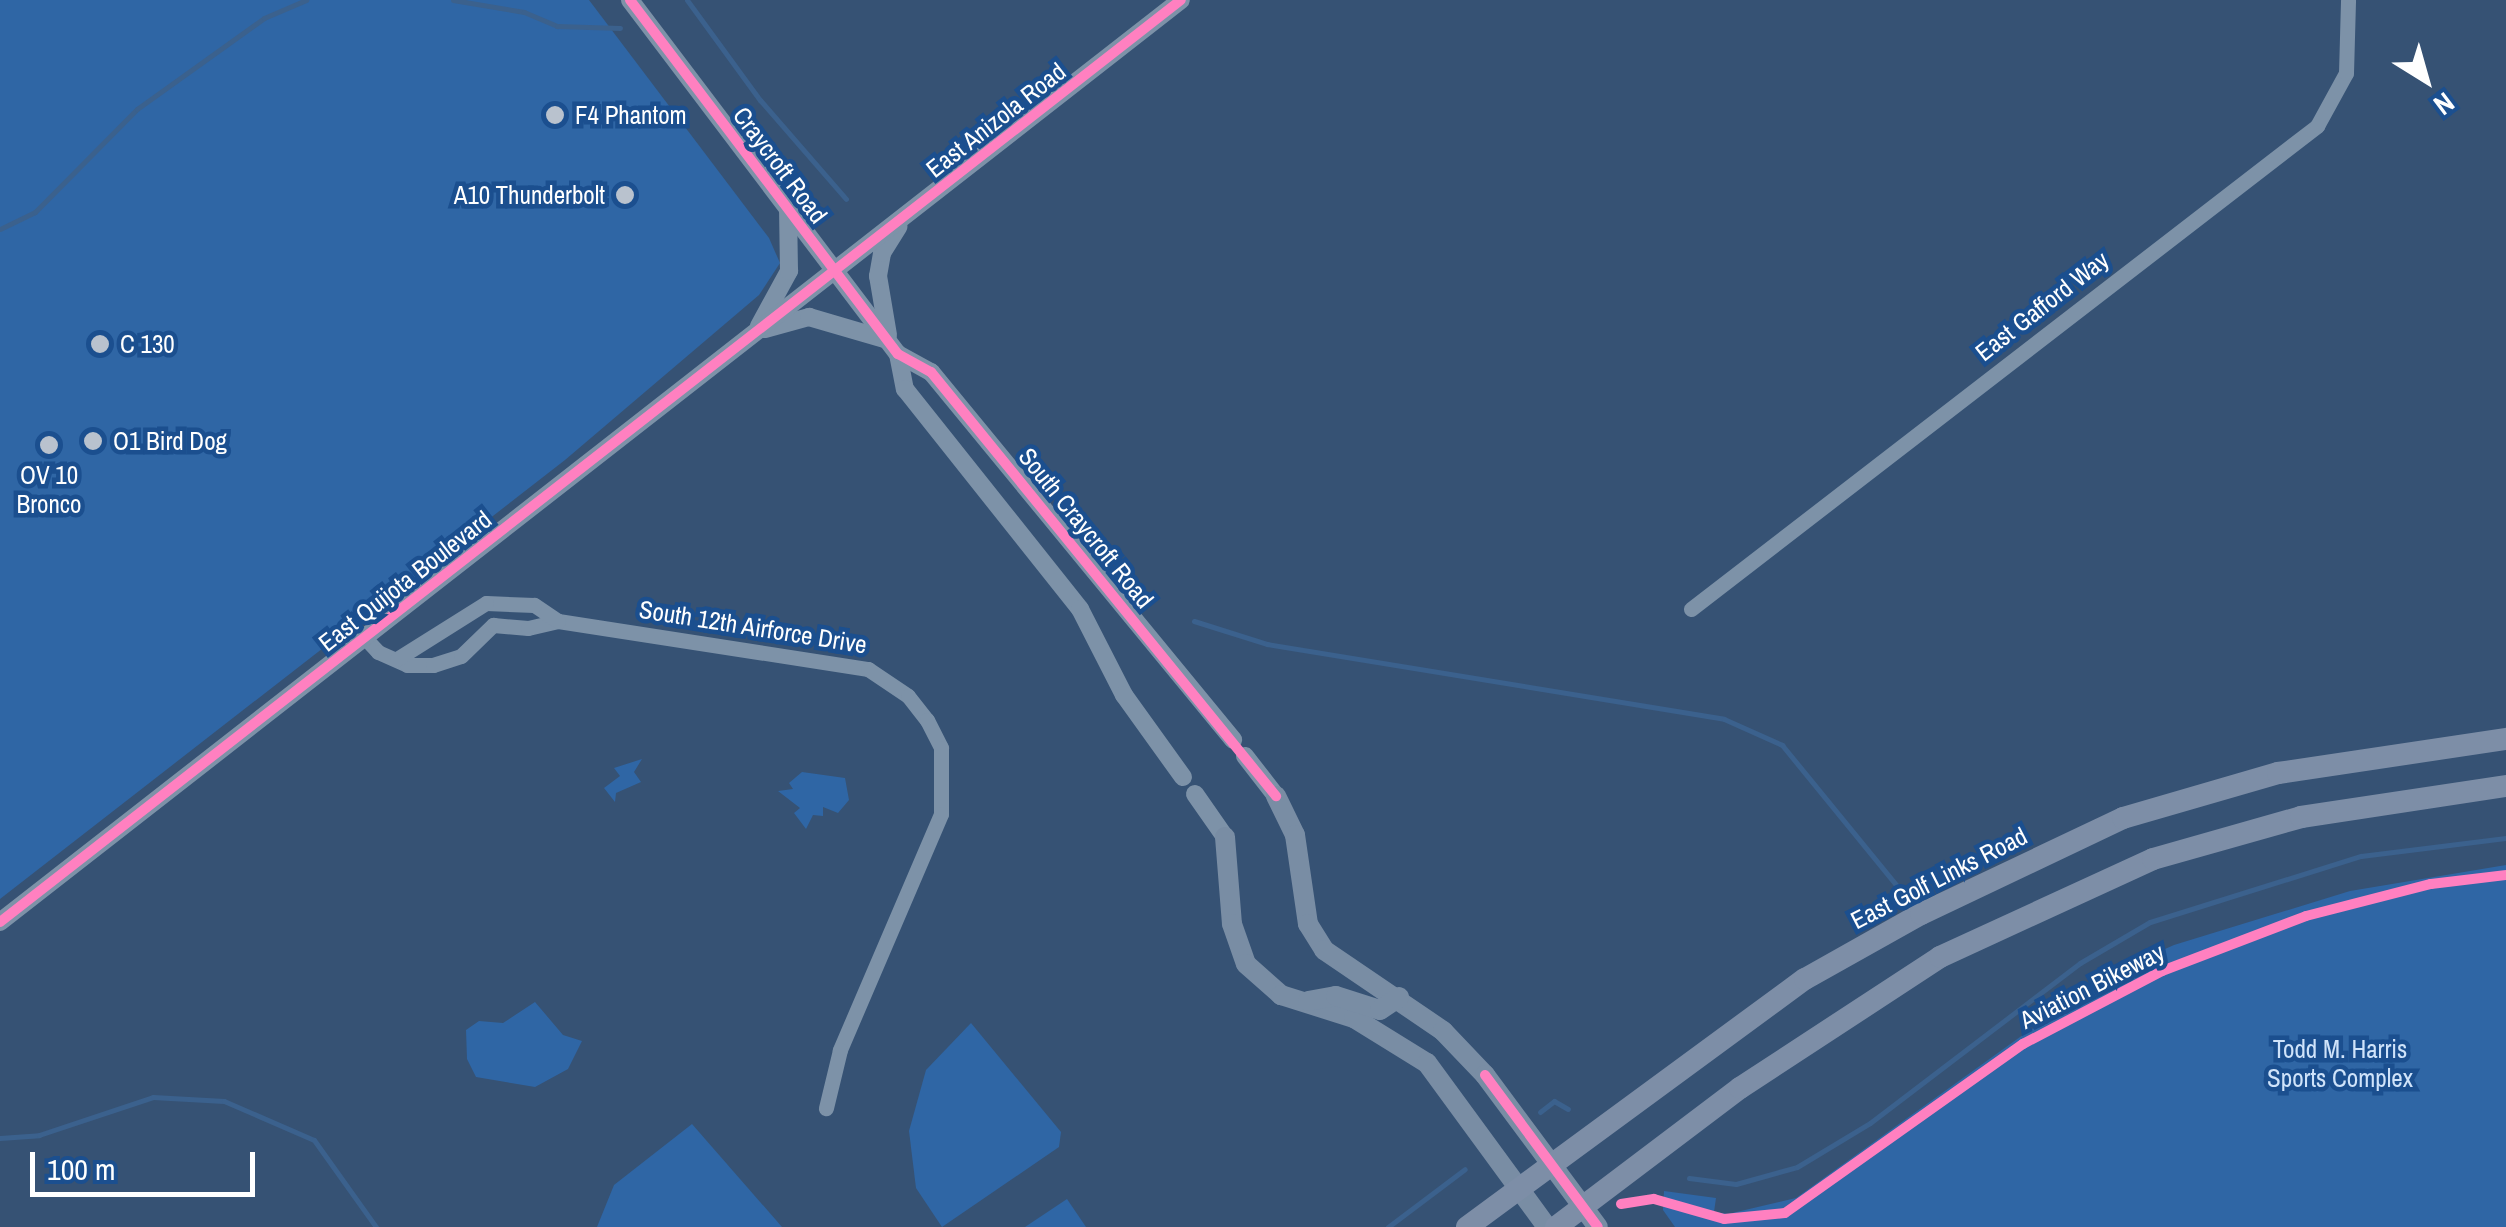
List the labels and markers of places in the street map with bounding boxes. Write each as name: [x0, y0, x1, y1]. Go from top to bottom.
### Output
place label: F4 Phantom: [575, 100, 687, 130]
marker: F4 Phantom: [544, 104, 566, 126]
place label: A10 Thunderbolt: [453, 180, 605, 210]
marker: A10 Thunderbolt: [614, 184, 636, 206]
place label: C 130: [120, 329, 175, 359]
marker: C 130: [89, 333, 111, 355]
place label: O1 Bird Dog: [113, 426, 227, 456]
marker: O1 Bird Dog: [82, 430, 104, 452]
marker: OV 10 Bronco: [38, 434, 60, 456]
place label: OV 10 Bronco: [17, 461, 81, 520]

